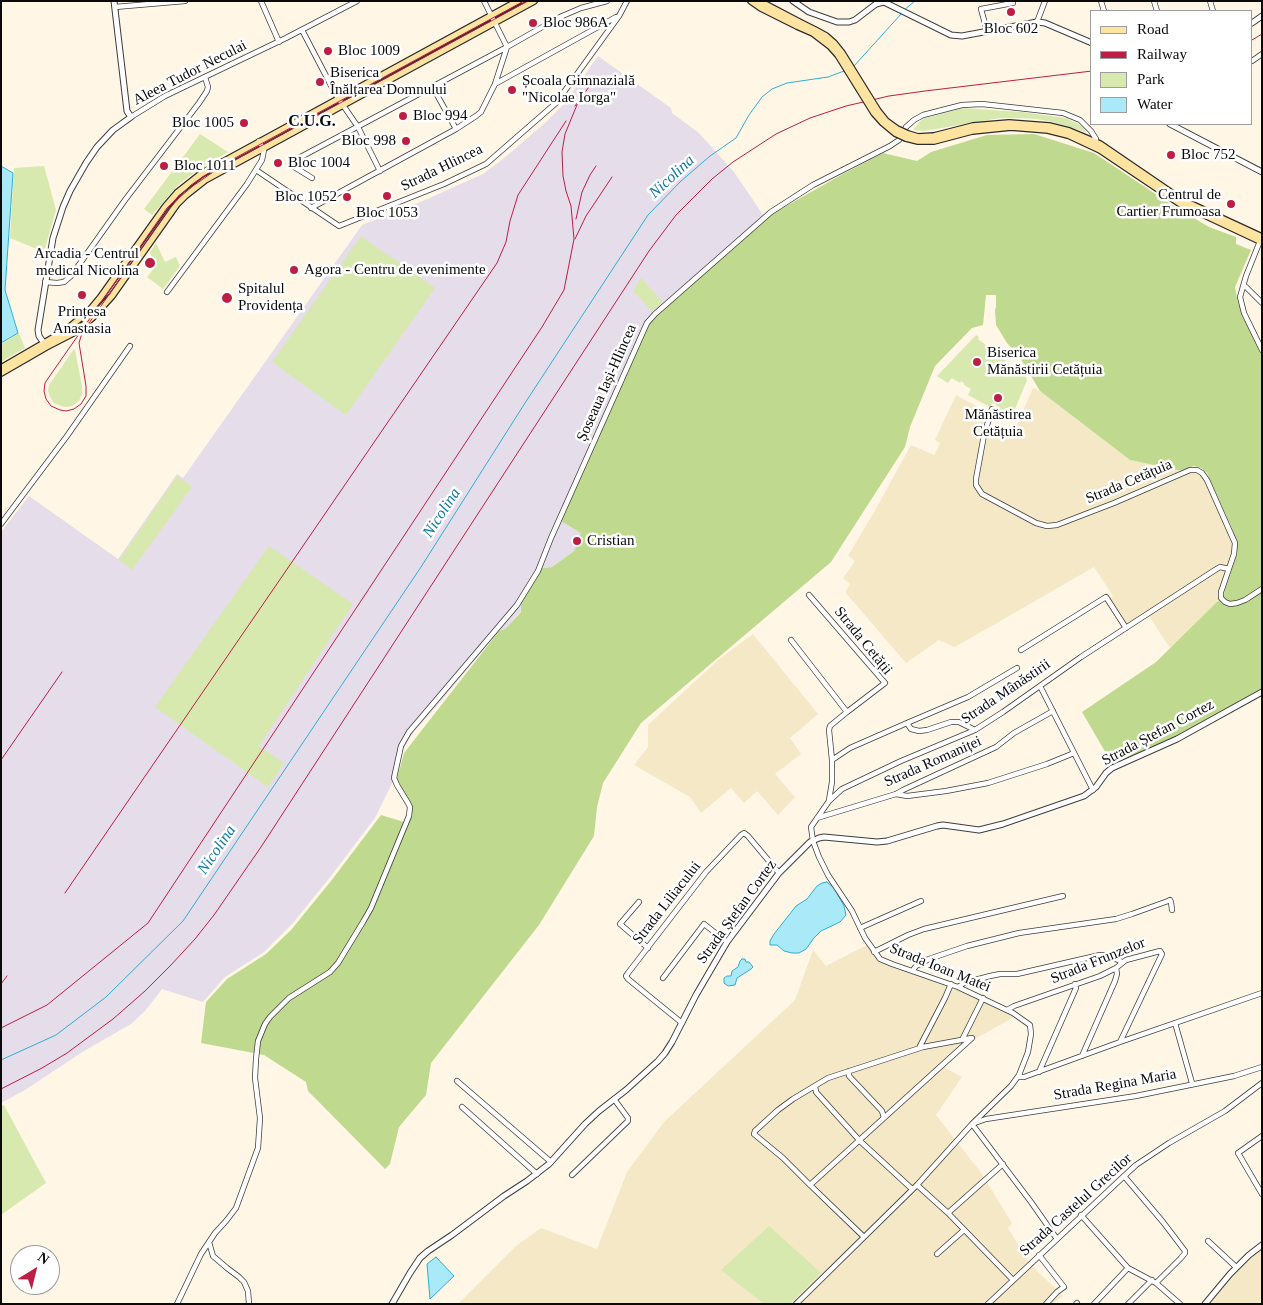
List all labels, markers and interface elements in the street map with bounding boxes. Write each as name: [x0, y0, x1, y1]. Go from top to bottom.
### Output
marker: Bloc 602: [1005, 6, 1017, 18]
legend: [1090, 10, 1253, 125]
place label: Bloc 986A: [543, 14, 608, 32]
marker: Bloc 986A: [527, 17, 539, 29]
place label: Bloc 602: [984, 20, 1038, 38]
text: Road: [1137, 21, 1169, 37]
street label: Aleea Tudor Neculai: [130, 37, 250, 109]
place label: Bloc 1009: [338, 42, 400, 60]
marker: Bloc 1009: [322, 45, 334, 57]
text: Railway: [1137, 46, 1187, 62]
place label: Biserica Înălțarea Domnului: [330, 64, 447, 99]
text: Park: [1137, 71, 1165, 87]
place label: Școala Gimnazială "Nicolae Iorga": [522, 72, 635, 107]
marker: Biserica Înălțarea Domnului: [314, 76, 326, 88]
marker: Școala Gimnazială "Nicolae Iorga": [506, 84, 518, 96]
text: Water: [1137, 96, 1172, 112]
place label: Bloc 994: [413, 107, 468, 125]
marker: Bloc 994: [397, 110, 409, 122]
district label: C.U.G.: [288, 112, 336, 132]
place label: Bloc 1005: [172, 114, 234, 132]
marker: Bloc 1005: [238, 117, 250, 129]
place label: Bloc 998: [341, 132, 396, 150]
marker: Bloc 998: [400, 135, 412, 147]
street label: Strada Hlincea: [398, 140, 486, 196]
place label: Bloc 752: [1181, 146, 1236, 164]
marker: Bloc 752: [1165, 149, 1177, 161]
water label: Nicolina: [645, 151, 699, 203]
place label: Bloc 1004: [288, 154, 350, 172]
place label: Bloc 1011: [174, 157, 236, 175]
marker: Bloc 1004: [272, 157, 284, 169]
marker: Bloc 1011: [158, 160, 170, 172]
place label: Centrul de Cartier Frumoasa: [1116, 186, 1221, 221]
place label: Bloc 1052: [275, 188, 337, 206]
marker: Bloc 1053: [381, 190, 393, 202]
marker: Bloc 1052: [341, 191, 353, 203]
marker: Centrul de Cartier Frumoasa: [1225, 198, 1237, 210]
place label: Bloc 1053: [356, 204, 418, 222]
place label: Arcadia - Centrul medical Nicolina: [34, 245, 139, 280]
marker: Arcadia - Centrul medical Nicolina: [143, 256, 157, 270]
place label: Agora - Centru de evenimente: [304, 261, 486, 279]
marker: Agora - Centru de evenimente: [288, 264, 300, 276]
place label: Spitalul Providența: [238, 280, 303, 315]
marker: Prințesa Anastasia: [76, 289, 88, 301]
marker: Spitalul Providența: [220, 291, 234, 305]
place label: Prințesa Anastasia: [53, 303, 111, 338]
street label: Șoseaua Iași-Hlincea: [573, 322, 641, 444]
place label: Biserica Mănăstirii Cetățuia: [987, 344, 1102, 379]
marker: Biserica Mănăstirii Cetățuia: [971, 356, 983, 368]
marker: Mănăstirea Cetățuia: [992, 392, 1004, 404]
place label: Mănăstirea Cetățuia: [965, 406, 1031, 441]
street label: Strada Cetățuia: [1083, 456, 1175, 508]
water label: Nicolina: [419, 485, 465, 541]
place label: Cristian: [587, 532, 634, 550]
marker: Cristian: [571, 535, 583, 547]
street label: Strada Cetății: [830, 603, 896, 679]
street label: Strada Mânăstirii: [958, 656, 1054, 728]
street label: Strada Ștefan Cortez: [1099, 696, 1217, 770]
street label: Strada Romaniței: [882, 733, 984, 791]
water label: Nicolina: [194, 822, 240, 878]
street label: Strada Ștefan Cortez: [693, 857, 781, 967]
street label: Strada Liliacului: [629, 858, 705, 948]
street label: Strada Frunzelor: [1048, 934, 1148, 988]
street label: Strada Ioan Matei: [887, 940, 993, 996]
street label: Strada Regina Maria: [1052, 1065, 1178, 1105]
street label: Strada Castelul Grecilor: [1016, 1150, 1136, 1260]
north arrow: [10, 1245, 60, 1295]
text: N: [35, 1249, 52, 1267]

